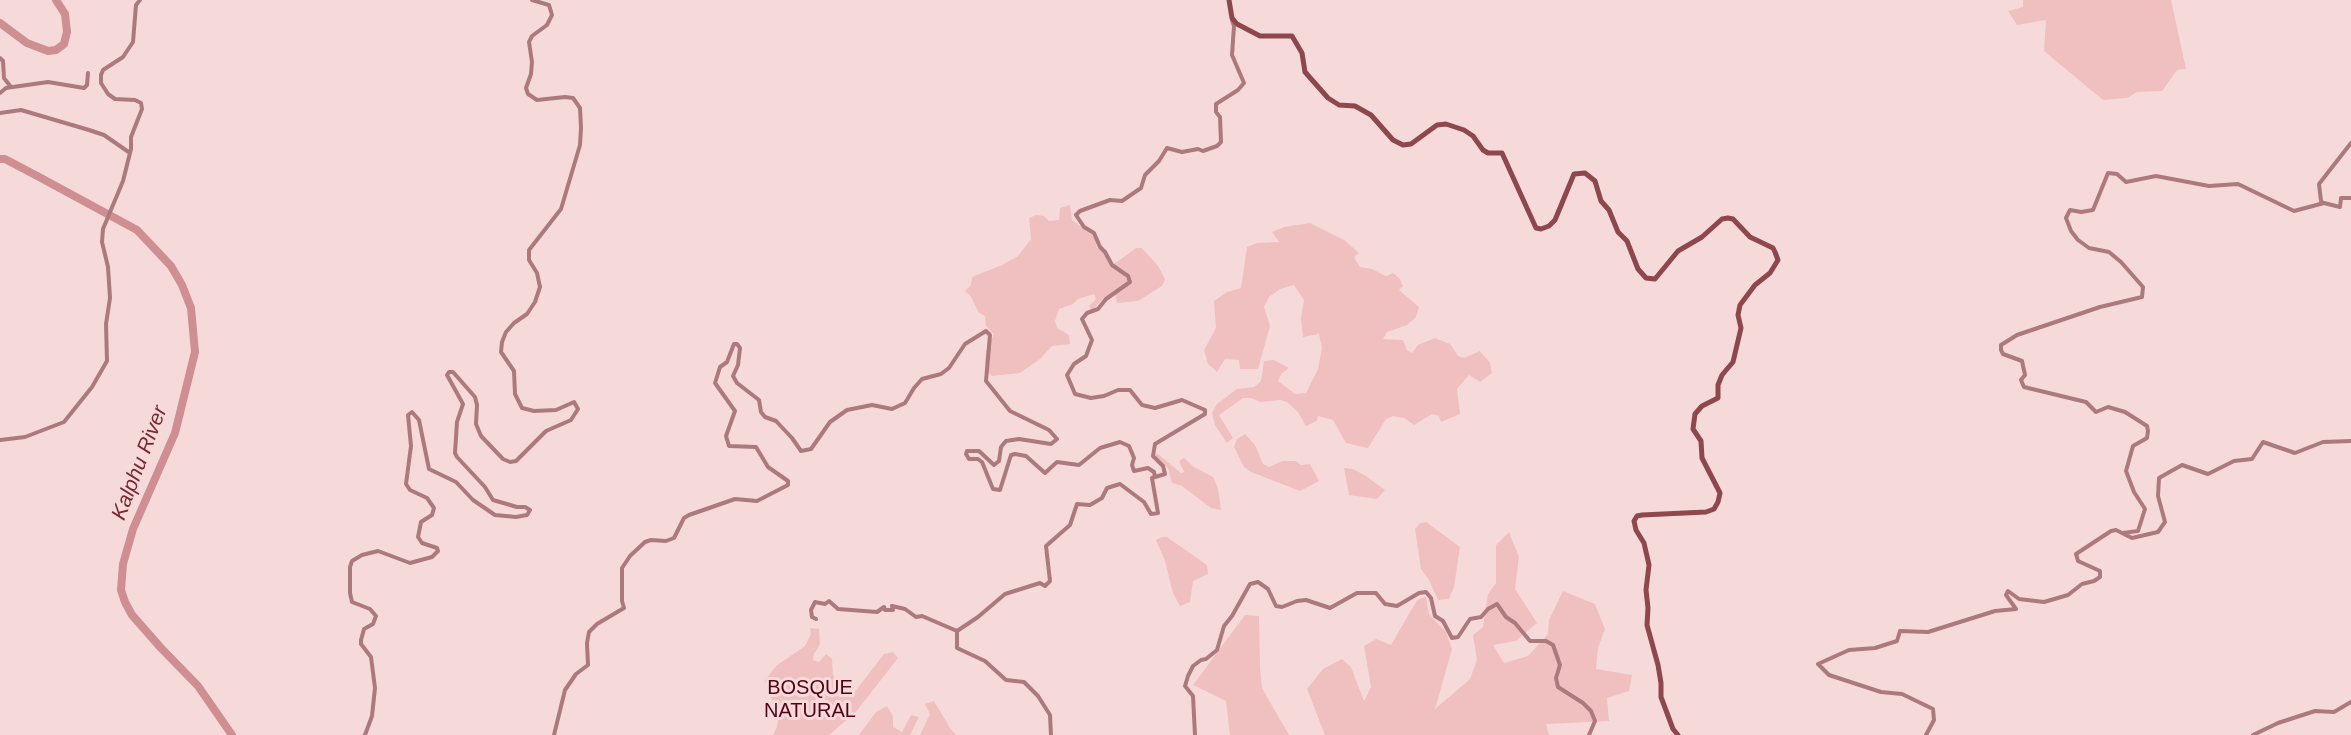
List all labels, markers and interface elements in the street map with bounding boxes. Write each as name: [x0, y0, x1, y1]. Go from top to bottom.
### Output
water label: Kalphu River: [107, 402, 173, 524]
park label: BOSQUE NATURAL: [764, 676, 856, 723]

